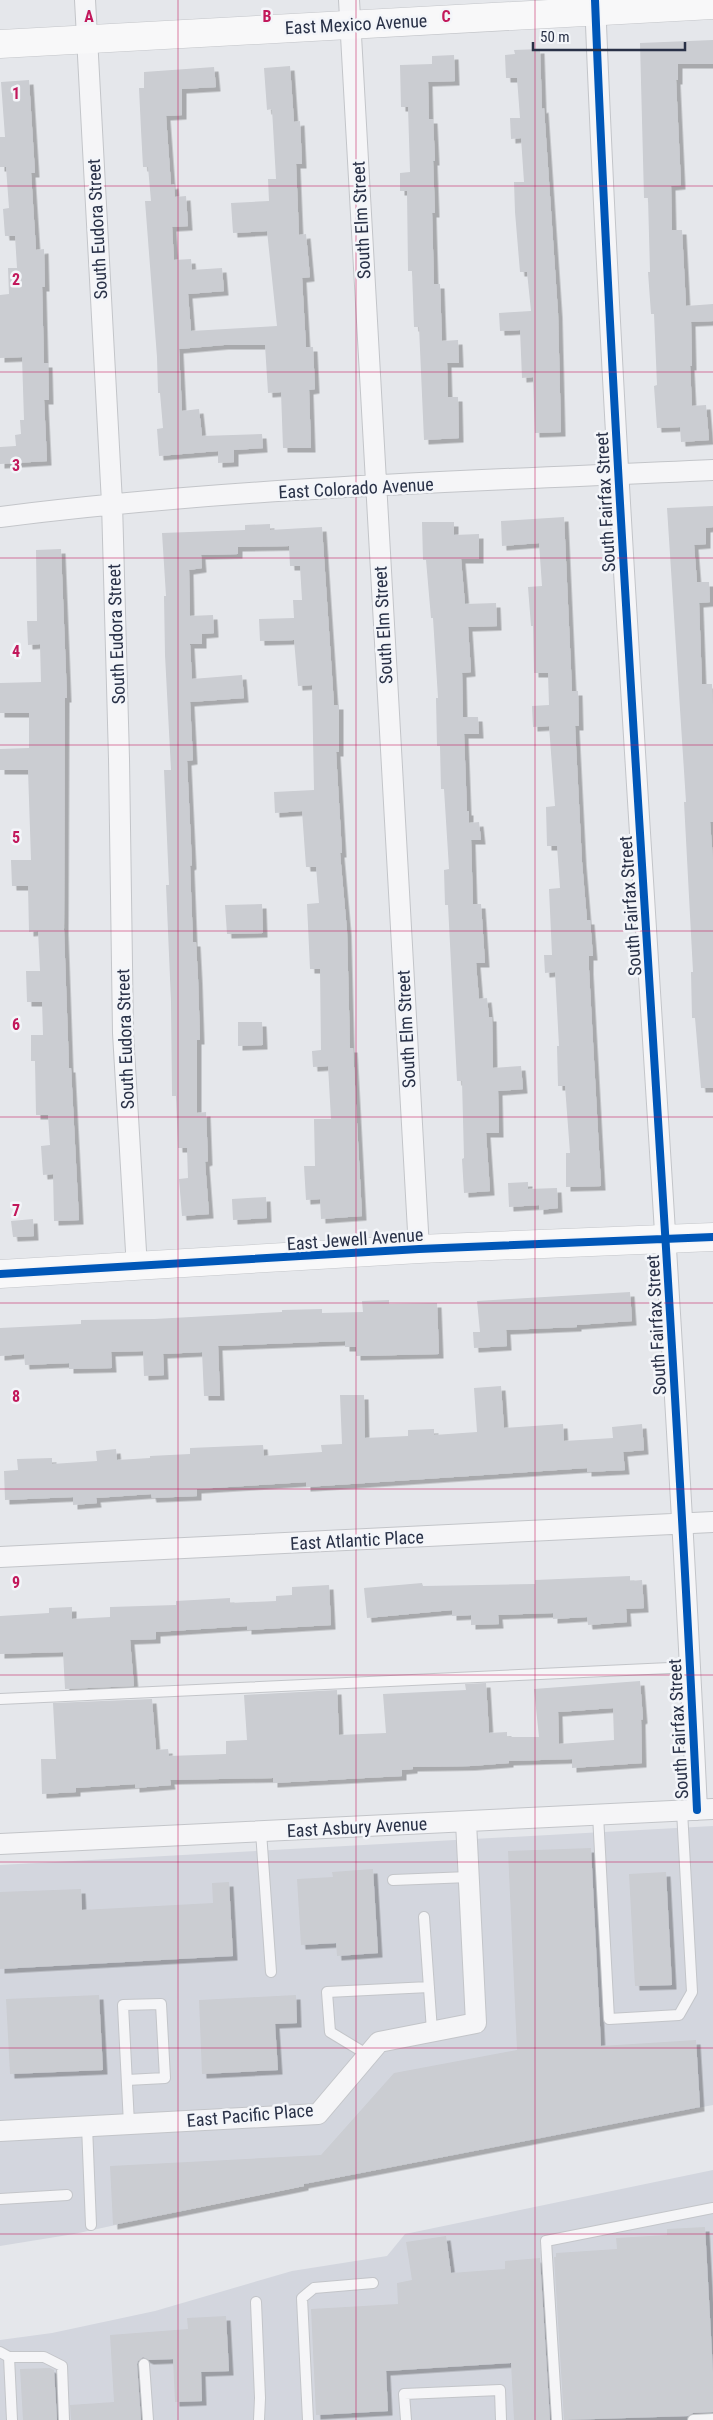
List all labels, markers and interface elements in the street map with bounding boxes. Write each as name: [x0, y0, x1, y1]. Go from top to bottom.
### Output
text: A: [84, 7, 94, 26]
text: B: [263, 7, 272, 26]
text: C: [441, 7, 451, 26]
street label: East Mexico Avenue: [284, 10, 428, 38]
scale bar: [533, 20, 686, 52]
text: 50 m: [540, 28, 570, 46]
text: 1: [12, 84, 20, 103]
street label: South Eudora Street: [83, 158, 111, 300]
street label: South Elm Street: [347, 160, 375, 280]
text: 2: [12, 270, 20, 289]
street label: South Fairfax Street: [591, 431, 619, 573]
text: 3: [12, 456, 20, 475]
street label: East Colorado Avenue: [278, 473, 434, 503]
street label: South Eudora Street: [103, 563, 129, 705]
street label: South Elm Street: [369, 565, 397, 685]
text: 4: [12, 642, 20, 661]
text: 5: [12, 828, 20, 847]
street label: South Fairfax Street: [615, 835, 645, 977]
street label: South Eudora Street: [112, 968, 138, 1110]
street label: South Elm Street: [392, 969, 420, 1089]
text: 6: [12, 1015, 20, 1034]
text: 7: [12, 1201, 20, 1220]
street label: East Jewell Avenue: [286, 1224, 424, 1254]
street label: South Fairfax Street: [642, 1254, 670, 1396]
text: 8: [12, 1387, 20, 1406]
street label: East Atlantic Place: [290, 1526, 424, 1554]
text: 9: [12, 1573, 20, 1592]
street label: South Fairfax Street: [664, 1658, 692, 1800]
street label: East Asbury Avenue: [286, 1813, 428, 1841]
street label: East Pacific Place: [186, 2099, 314, 2131]

